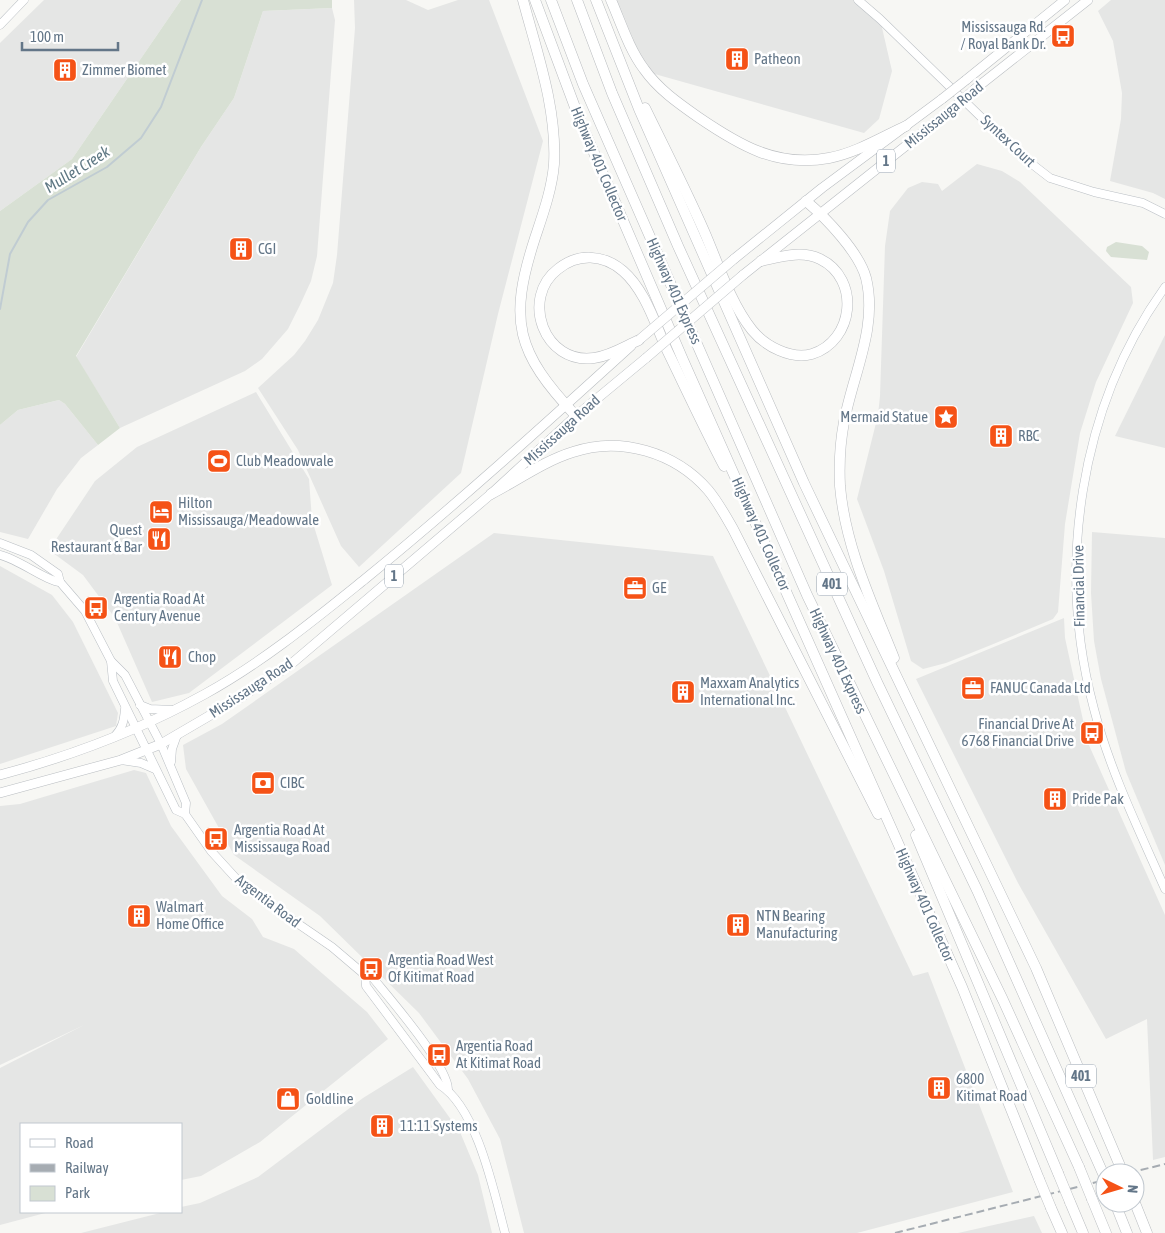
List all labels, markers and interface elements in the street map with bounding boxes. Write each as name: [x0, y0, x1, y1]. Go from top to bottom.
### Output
place label: Mississauga Rd. / Royal Bank Dr.: [961, 18, 1046, 52]
scale bar: [22, 20, 119, 52]
bus stop icon: Mississauga Rd. / Royal Bank Dr.: [1050, 23, 1076, 49]
text: 100 m: [30, 28, 64, 45]
building icon: Patheon: [724, 46, 750, 72]
place label: Patheon: [754, 50, 801, 67]
building icon: Zimmer Biomet: [52, 57, 78, 83]
place label: Zimmer Biomet: [82, 61, 167, 78]
street label: Mississauga Road: [901, 78, 986, 151]
street label: Highway 401 Collector: [568, 104, 631, 224]
street label: Syntex Court: [978, 111, 1039, 170]
water label: Mullet Creek: [41, 141, 114, 196]
road number: 1: [877, 150, 895, 172]
street label: Highway 401 Express: [643, 235, 706, 347]
building icon: CGI: [228, 236, 254, 262]
place label: CGI: [258, 240, 276, 257]
street label: Mississauga Road: [520, 391, 603, 468]
place icon: Mermaid Statue: [933, 404, 959, 430]
place label: Mermaid Statue: [840, 408, 928, 425]
building icon: RBC: [988, 423, 1014, 449]
place label: RBC: [1018, 427, 1040, 444]
sports icon: Club Meadowvale: [206, 448, 232, 474]
place label: Club Meadowvale: [236, 452, 334, 469]
street label: Highway 401 Collector: [729, 474, 794, 594]
place label: Hilton Mississauga/Meadowvale: [178, 494, 319, 528]
hotel icon: Hilton Mississauga/Meadowvale: [148, 499, 174, 525]
place label: Quest Restaurant & Bar: [51, 521, 143, 555]
restaurant icon: Quest Restaurant & Bar: [146, 526, 172, 552]
street label: Financial Drive: [1069, 545, 1088, 627]
road number: 1: [385, 564, 403, 588]
road number: 401: [817, 572, 847, 596]
office icon: GE: [622, 575, 648, 601]
place label: GE: [652, 579, 667, 596]
place label: Argentia Road At Century Avenue: [114, 590, 205, 624]
bus stop icon: Argentia Road At Century Avenue: [83, 595, 109, 621]
street label: Highway 401 Express: [807, 605, 870, 716]
restaurant icon: Chop: [157, 644, 183, 670]
place label: Chop: [188, 648, 216, 665]
street label: Mississauga Road: [206, 654, 296, 721]
place label: Maxxam Analytics International Inc.: [700, 674, 799, 708]
office icon: FANUC Canada Ltd: [960, 675, 986, 701]
building icon: Maxxam Analytics International Inc.: [670, 679, 696, 705]
place label: FANUC Canada Ltd: [990, 679, 1091, 696]
place label: Financial Drive At 6768 Financial Drive: [962, 715, 1074, 749]
bus stop icon: Financial Drive At 6768 Financial Drive: [1079, 720, 1105, 746]
bank icon: CIBC: [250, 770, 276, 796]
place label: CIBC: [280, 774, 305, 791]
building icon: Pride Pak: [1042, 786, 1068, 812]
place label: Pride Pak: [1072, 790, 1124, 807]
place label: Argentia Road At Mississauga Road: [234, 821, 330, 855]
bus stop icon: Argentia Road At Mississauga Road: [203, 826, 229, 852]
street label: Highway 401 Collector: [893, 845, 958, 965]
street label: Argentia Road: [232, 871, 304, 931]
place label: Walmart Home Office: [156, 898, 224, 932]
building icon: Walmart Home Office: [126, 903, 152, 929]
place label: NTN Bearing Manufacturing: [756, 907, 838, 941]
building icon: NTN Bearing Manufacturing: [725, 912, 751, 938]
place label: Argentia Road West Of Kitimat Road: [388, 951, 494, 985]
bus stop icon: Argentia Road West Of Kitimat Road: [358, 956, 384, 982]
place label: Argentia Road At Kitimat Road: [456, 1037, 541, 1071]
bus stop icon: Argentia Road At Kitimat Road: [426, 1042, 452, 1068]
road number: 401: [1066, 1064, 1096, 1088]
place label: 6800 Kitimat Road: [956, 1070, 1027, 1104]
building icon: 6800 Kitimat Road: [926, 1075, 952, 1101]
shop icon: Goldline: [275, 1086, 301, 1112]
place label: Goldline: [306, 1090, 354, 1107]
building icon: 11:11 Systems: [369, 1113, 395, 1139]
place label: 11:11 Systems: [400, 1117, 478, 1134]
legend: [20, 1123, 182, 1213]
text: Road: [65, 1134, 94, 1151]
text: Railway: [65, 1159, 109, 1176]
north arrow: [1095, 1163, 1145, 1213]
text: Park: [65, 1184, 90, 1201]
text: N: [1125, 1184, 1141, 1194]

